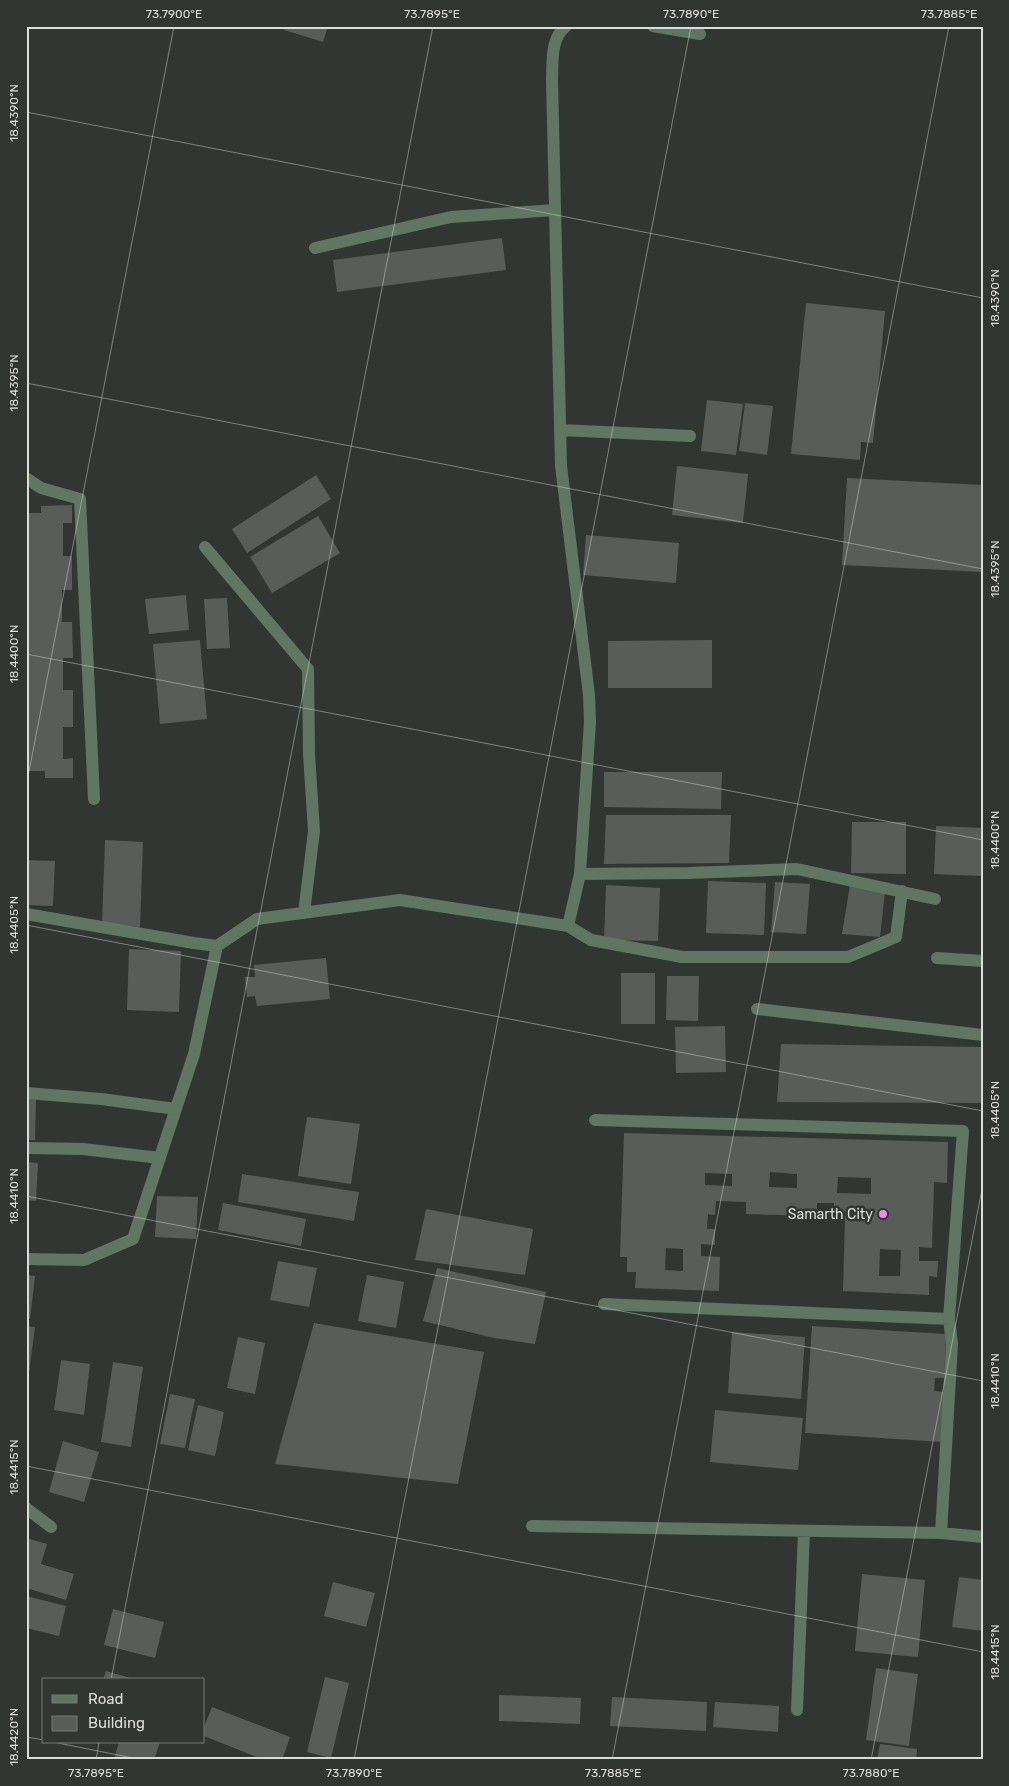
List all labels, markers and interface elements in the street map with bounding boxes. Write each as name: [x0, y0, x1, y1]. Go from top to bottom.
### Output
text: 73.7900°E: [146, 7, 202, 21]
text: 73.7895°E: [404, 7, 460, 21]
text: 73.7890°E: [663, 7, 719, 21]
text: 73.7885°E: [921, 7, 977, 21]
text: 18.4390°N: [7, 84, 21, 142]
text: 18.4390°N: [988, 269, 1002, 327]
text: 18.4395°N: [7, 354, 21, 412]
text: 18.4395°N: [988, 540, 1002, 598]
text: 18.4400°N: [7, 625, 21, 683]
text: 18.4400°N: [988, 811, 1002, 869]
text: 18.4405°N: [7, 896, 21, 954]
text: 18.4405°N: [988, 1081, 1002, 1139]
text: 18.4410°N: [7, 1168, 21, 1224]
place label: Samarth City: [788, 1206, 873, 1223]
marker: Samarth City: [877, 1208, 889, 1220]
text: 18.4410°N: [988, 1353, 1002, 1409]
text: 18.4415°N: [7, 1439, 21, 1495]
text: 18.4415°N: [988, 1624, 1002, 1680]
legend: [42, 1678, 205, 1744]
text: Road: [88, 1690, 124, 1708]
text: 18.4420°N: [7, 1708, 21, 1766]
text: Building: [88, 1714, 145, 1732]
text: 73.7895°E: [68, 1766, 124, 1780]
text: 73.7890°E: [326, 1766, 382, 1780]
text: 73.7885°E: [585, 1766, 641, 1780]
text: 73.7880°E: [843, 1766, 900, 1780]

